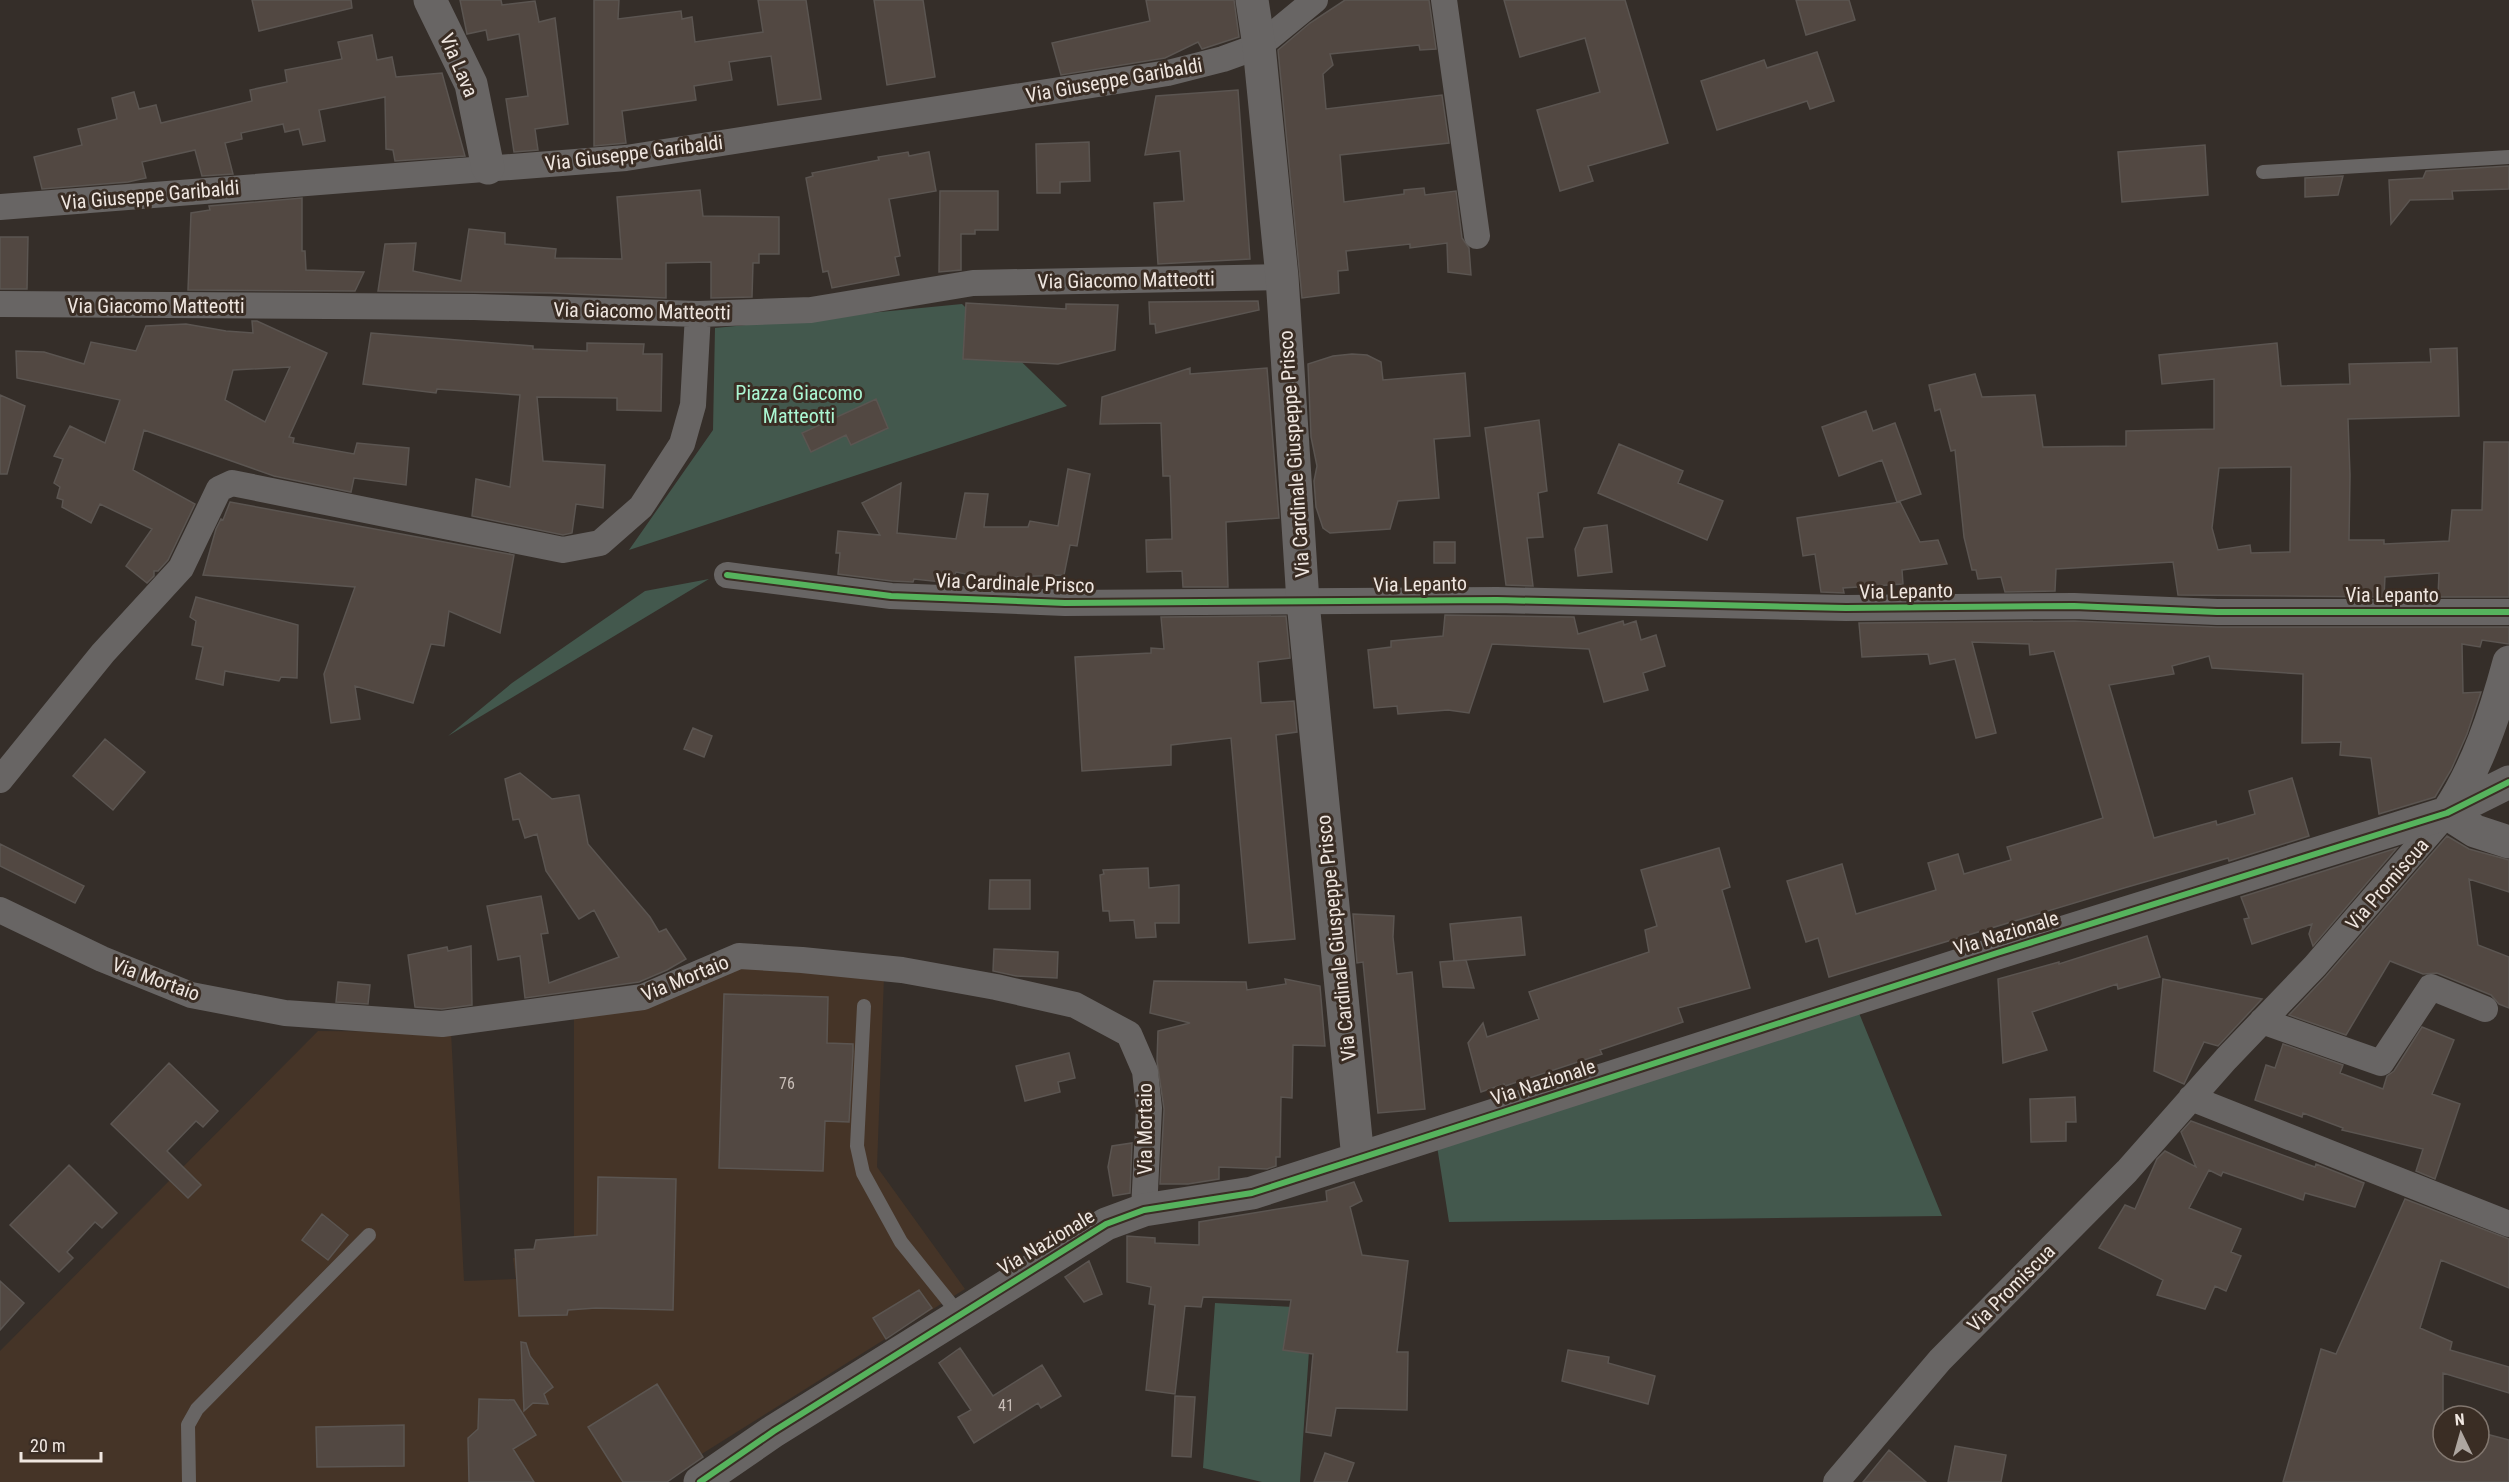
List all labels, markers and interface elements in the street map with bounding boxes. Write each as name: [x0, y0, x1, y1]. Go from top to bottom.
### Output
street label: Via Lava: [435, 30, 483, 100]
street label: Via Giuseppe Garibaldi: [1024, 53, 1204, 107]
street label: Via Giuseppe Garibaldi: [544, 130, 724, 176]
street label: Via Giuseppe Garibaldi: [60, 175, 240, 215]
street label: Via Giacomo Matteotti: [1037, 266, 1215, 294]
street label: Via Giacomo Matteotti: [67, 294, 245, 318]
street label: Via Giacomo Matteotti: [553, 297, 731, 325]
street label: Via Cardinale Giuspeppe Prisco: [1273, 330, 1315, 578]
park label: Piazza Giacomo Matteotti: [735, 381, 863, 428]
street label: Via Cardinale Prisco: [935, 568, 1095, 598]
street label: Via Lepanto: [1373, 571, 1467, 597]
street label: Via Lepanto: [1859, 578, 1953, 604]
street label: Via Lepanto: [2345, 583, 2439, 607]
street label: Via Cardinale Giuspeppe Prisco: [1311, 814, 1361, 1062]
street label: Via Promiscua: [2340, 833, 2434, 935]
street label: Via Nazionale: [1951, 906, 2061, 960]
street label: Via Mortaio: [638, 950, 732, 1006]
street label: Via Mortaio: [109, 952, 203, 1006]
street label: Via Nazionale: [1488, 1054, 1598, 1110]
house number: 76: [779, 1074, 795, 1093]
street label: Via Mortaio: [1133, 1083, 1157, 1175]
street label: Via Nazionale: [993, 1204, 1099, 1280]
street label: Via Promiscua: [1962, 1239, 2060, 1337]
house number: 41: [998, 1396, 1014, 1415]
north arrow: [2431, 1404, 2491, 1464]
text: N: [2454, 1410, 2465, 1429]
scale bar: [21, 1425, 100, 1463]
text: 20 m: [30, 1435, 65, 1456]

